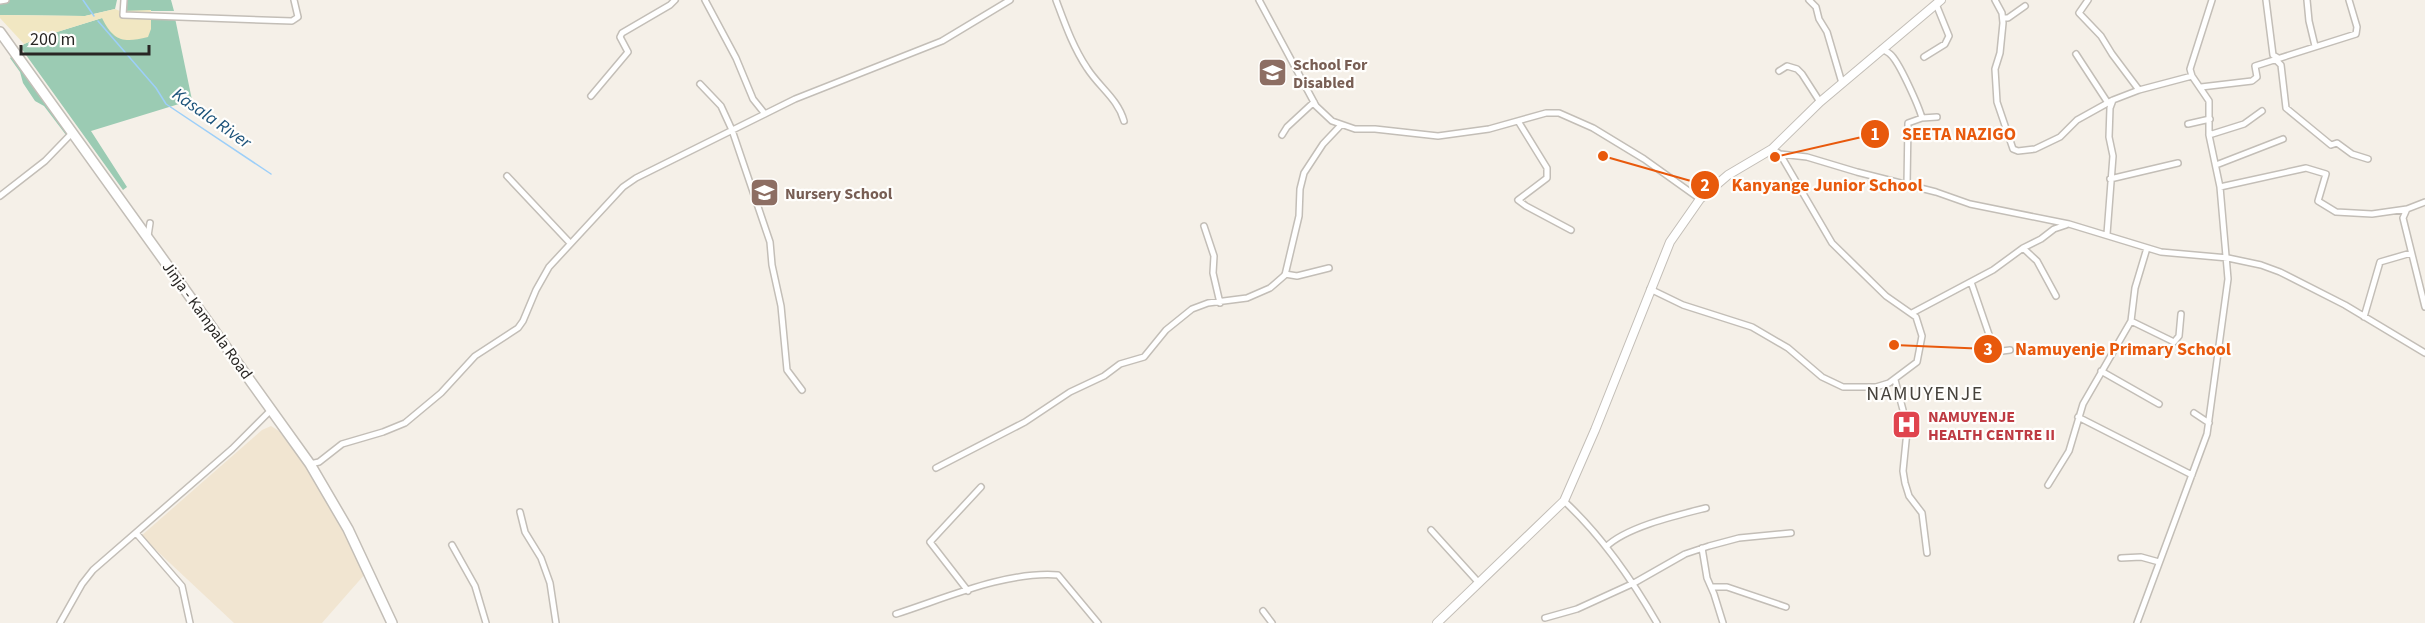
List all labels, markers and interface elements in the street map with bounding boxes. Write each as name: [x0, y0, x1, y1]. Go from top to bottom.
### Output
scale bar: [21, 18, 148, 56]
text: 200 m: [30, 27, 75, 52]
place label: School For Disabled: [1293, 54, 1368, 94]
school or university icon: School For Disabled: [1256, 57, 1288, 89]
water label: Kasala River: [167, 82, 257, 155]
callout: SEETA NAZIGO: [1860, 116, 2028, 152]
text: 1: [1870, 122, 1880, 147]
text: SEETA NAZIGO: [1902, 122, 2016, 147]
callout: Kanyange Junior School: [1690, 167, 1935, 203]
text: 2: [1700, 173, 1710, 198]
text: Kanyange Junior School: [1731, 173, 1923, 198]
school or university icon: Nursery School: [748, 177, 780, 209]
place label: Nursery School: [785, 183, 893, 205]
street label: Jinja - Kampala Road: [157, 257, 257, 384]
callout: Namuyenje Primary School: [1973, 331, 2243, 367]
text: 3: [1983, 337, 1993, 362]
text: Namuyenje Primary School: [2015, 337, 2231, 362]
district label: NAMUYENJE: [1866, 380, 1984, 408]
place label: NAMUYENJE HEALTH CENTRE II: [1928, 406, 2055, 446]
hospital icon: NAMUYENJE HEALTH CENTRE II: [1891, 409, 1923, 441]

